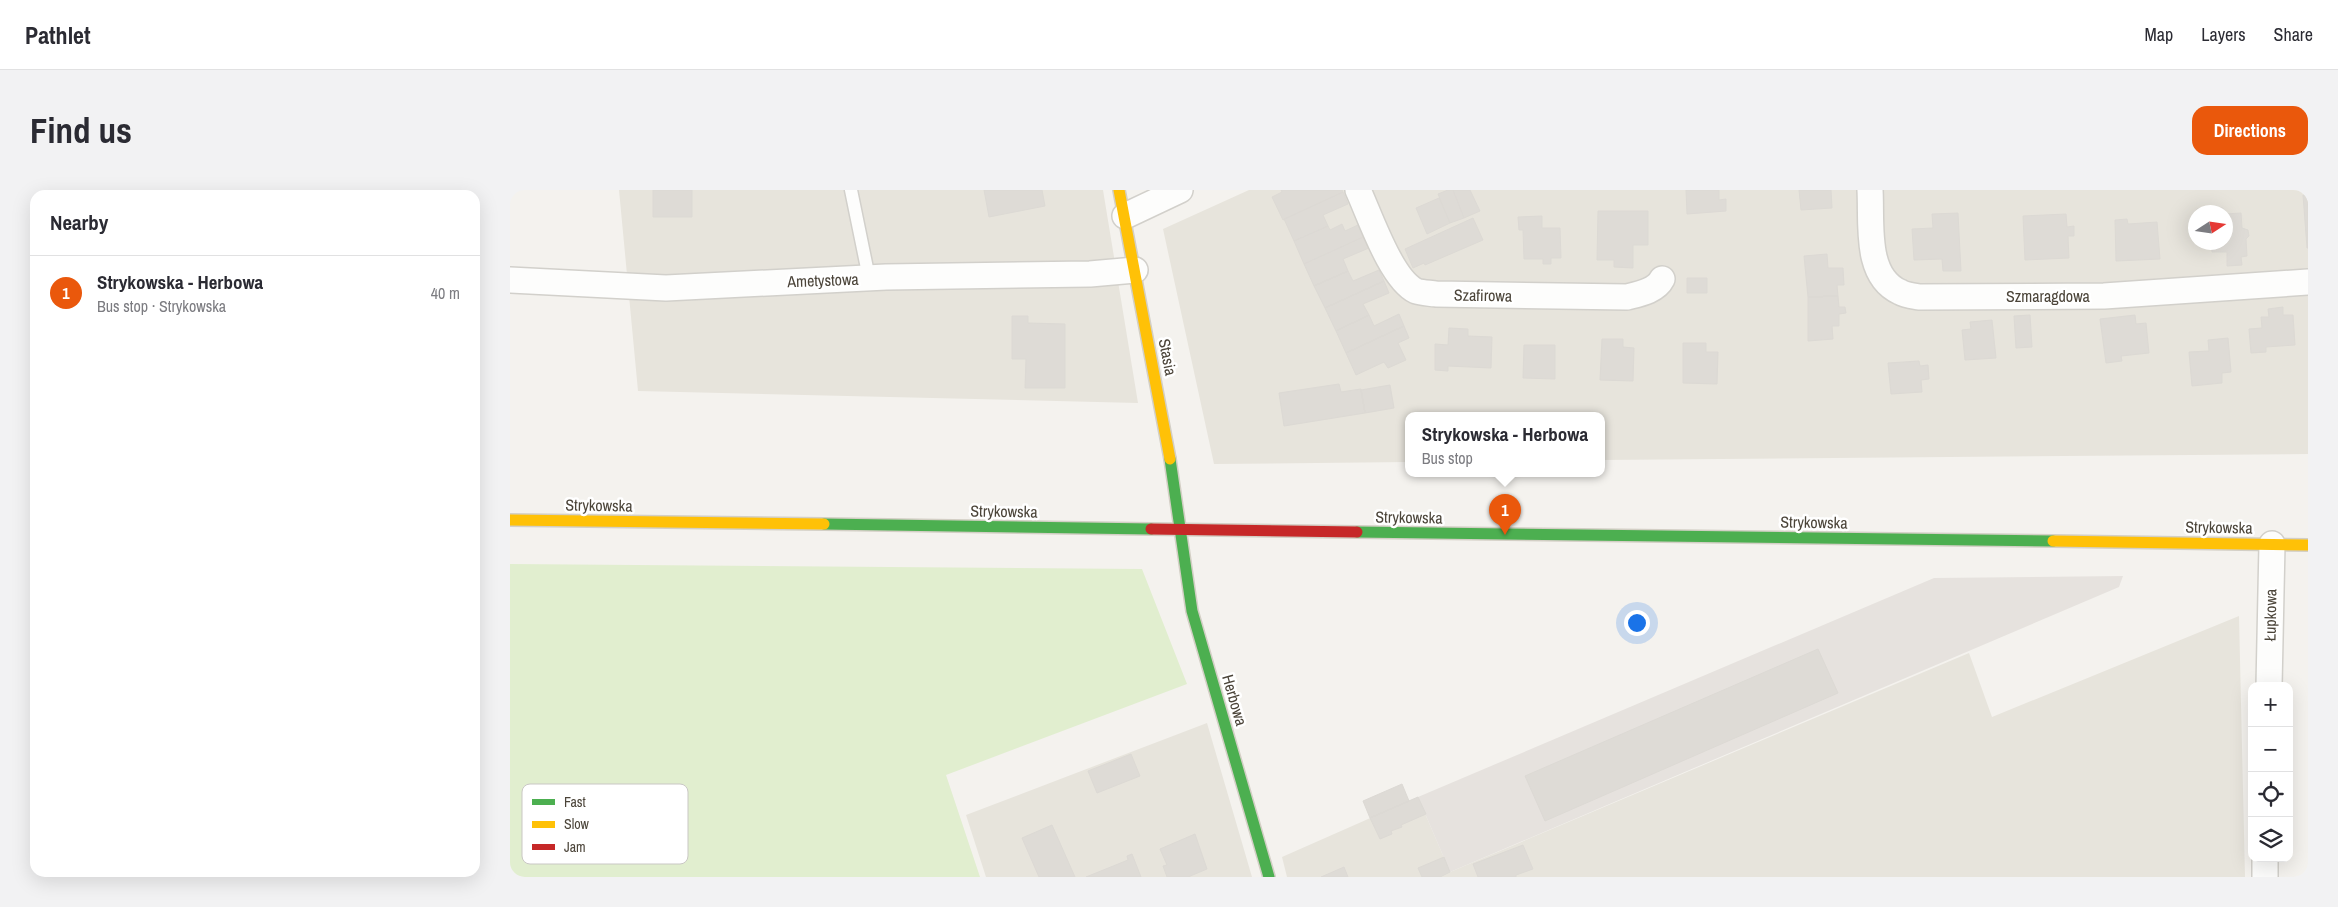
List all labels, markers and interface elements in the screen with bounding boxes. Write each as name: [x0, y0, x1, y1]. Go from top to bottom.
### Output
text: Pathlet: [25, 19, 91, 51]
text: Map: [2145, 22, 2173, 47]
text: Layers: [2201, 22, 2246, 47]
text: Share: [2274, 22, 2313, 47]
button: Directions: [2192, 106, 2308, 155]
text: Find us: [30, 107, 132, 154]
north arrow: [2188, 205, 2233, 250]
text: Nearby: [50, 208, 108, 237]
street label: Ametystowa: [786, 268, 860, 292]
text: Strykowska - Herbowa: [97, 269, 263, 295]
text: 1: [62, 282, 70, 304]
text: 40 m: [431, 282, 460, 304]
street label: Szafirowa: [1454, 283, 1513, 307]
street label: Szmaragdowa: [2006, 285, 2091, 307]
text: Bus stop · Strykowska: [97, 295, 226, 317]
street label: Stasia: [1154, 337, 1182, 378]
popup: [1405, 412, 1605, 477]
text: Strykowska - Herbowa: [1422, 421, 1588, 447]
text: Bus stop: [1422, 447, 1473, 469]
street label: Strykowska: [565, 493, 633, 517]
pin: 1: [1489, 494, 1521, 535]
street label: Strykowska: [970, 499, 1038, 523]
street label: Strykowska: [1375, 505, 1443, 529]
street label: Strykowska: [1780, 510, 1848, 534]
street label: Strykowska: [2185, 515, 2253, 539]
street label: Łupkowa: [2259, 588, 2281, 641]
your location: [1624, 610, 1650, 636]
street label: Herbowa: [1217, 672, 1253, 729]
map controls: [2248, 682, 2293, 862]
button: +: [2248, 682, 2293, 727]
button: −: [2248, 727, 2293, 772]
button: locate: [2248, 772, 2293, 817]
legend: [522, 784, 688, 864]
text: Fast: [564, 793, 586, 811]
text: Slow: [564, 815, 590, 833]
button: layers: [2248, 817, 2293, 862]
text: Jam: [564, 838, 586, 856]

